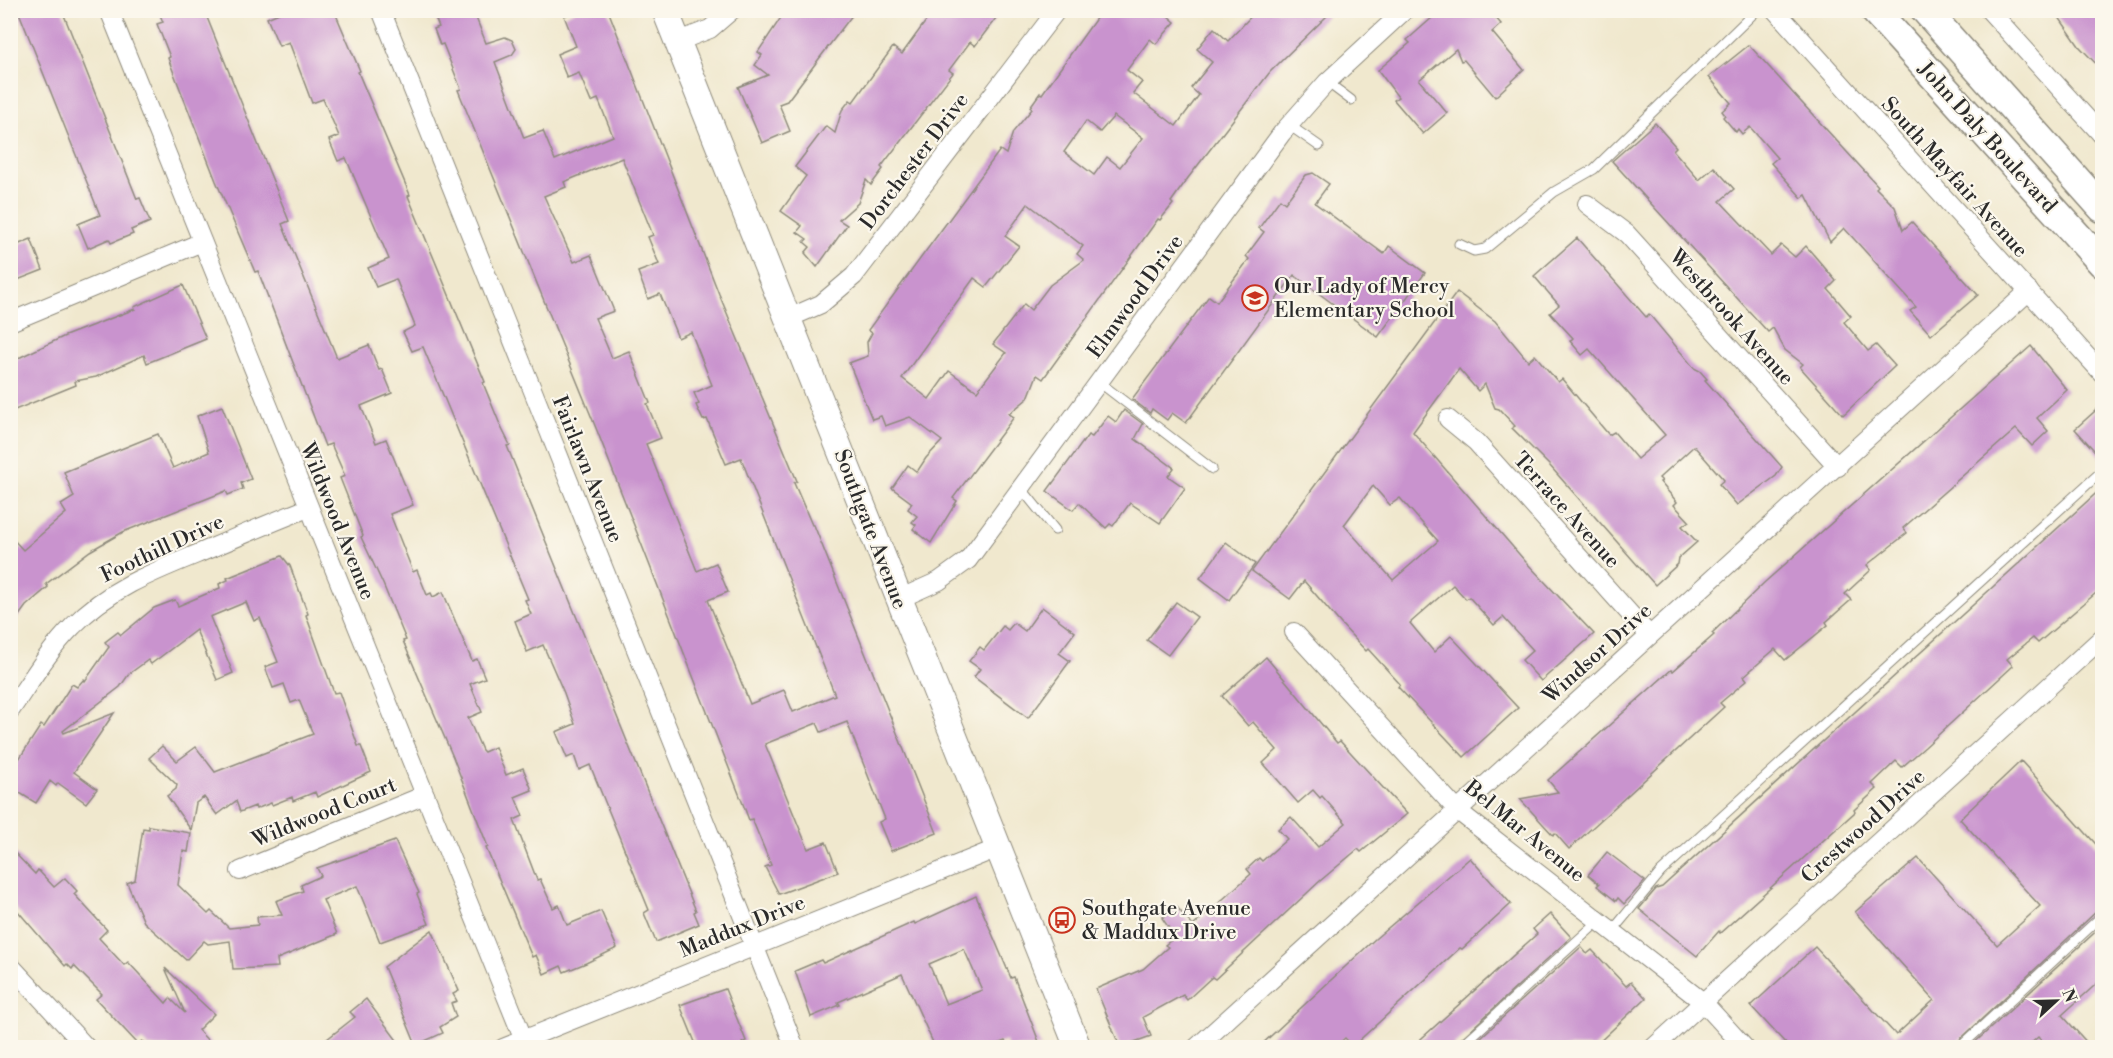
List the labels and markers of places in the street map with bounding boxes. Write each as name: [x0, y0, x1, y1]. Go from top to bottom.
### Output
place label: Our Lady of Mercy Elementary School: [1274, 274, 1454, 324]
school or university icon: Our Lady of Mercy Elementary School: [1240, 283, 1270, 313]
place label: Southgate Avenue & Maddux Drive: [1082, 896, 1251, 946]
bus stop icon: Southgate Avenue & Maddux Drive: [1047, 905, 1077, 935]

